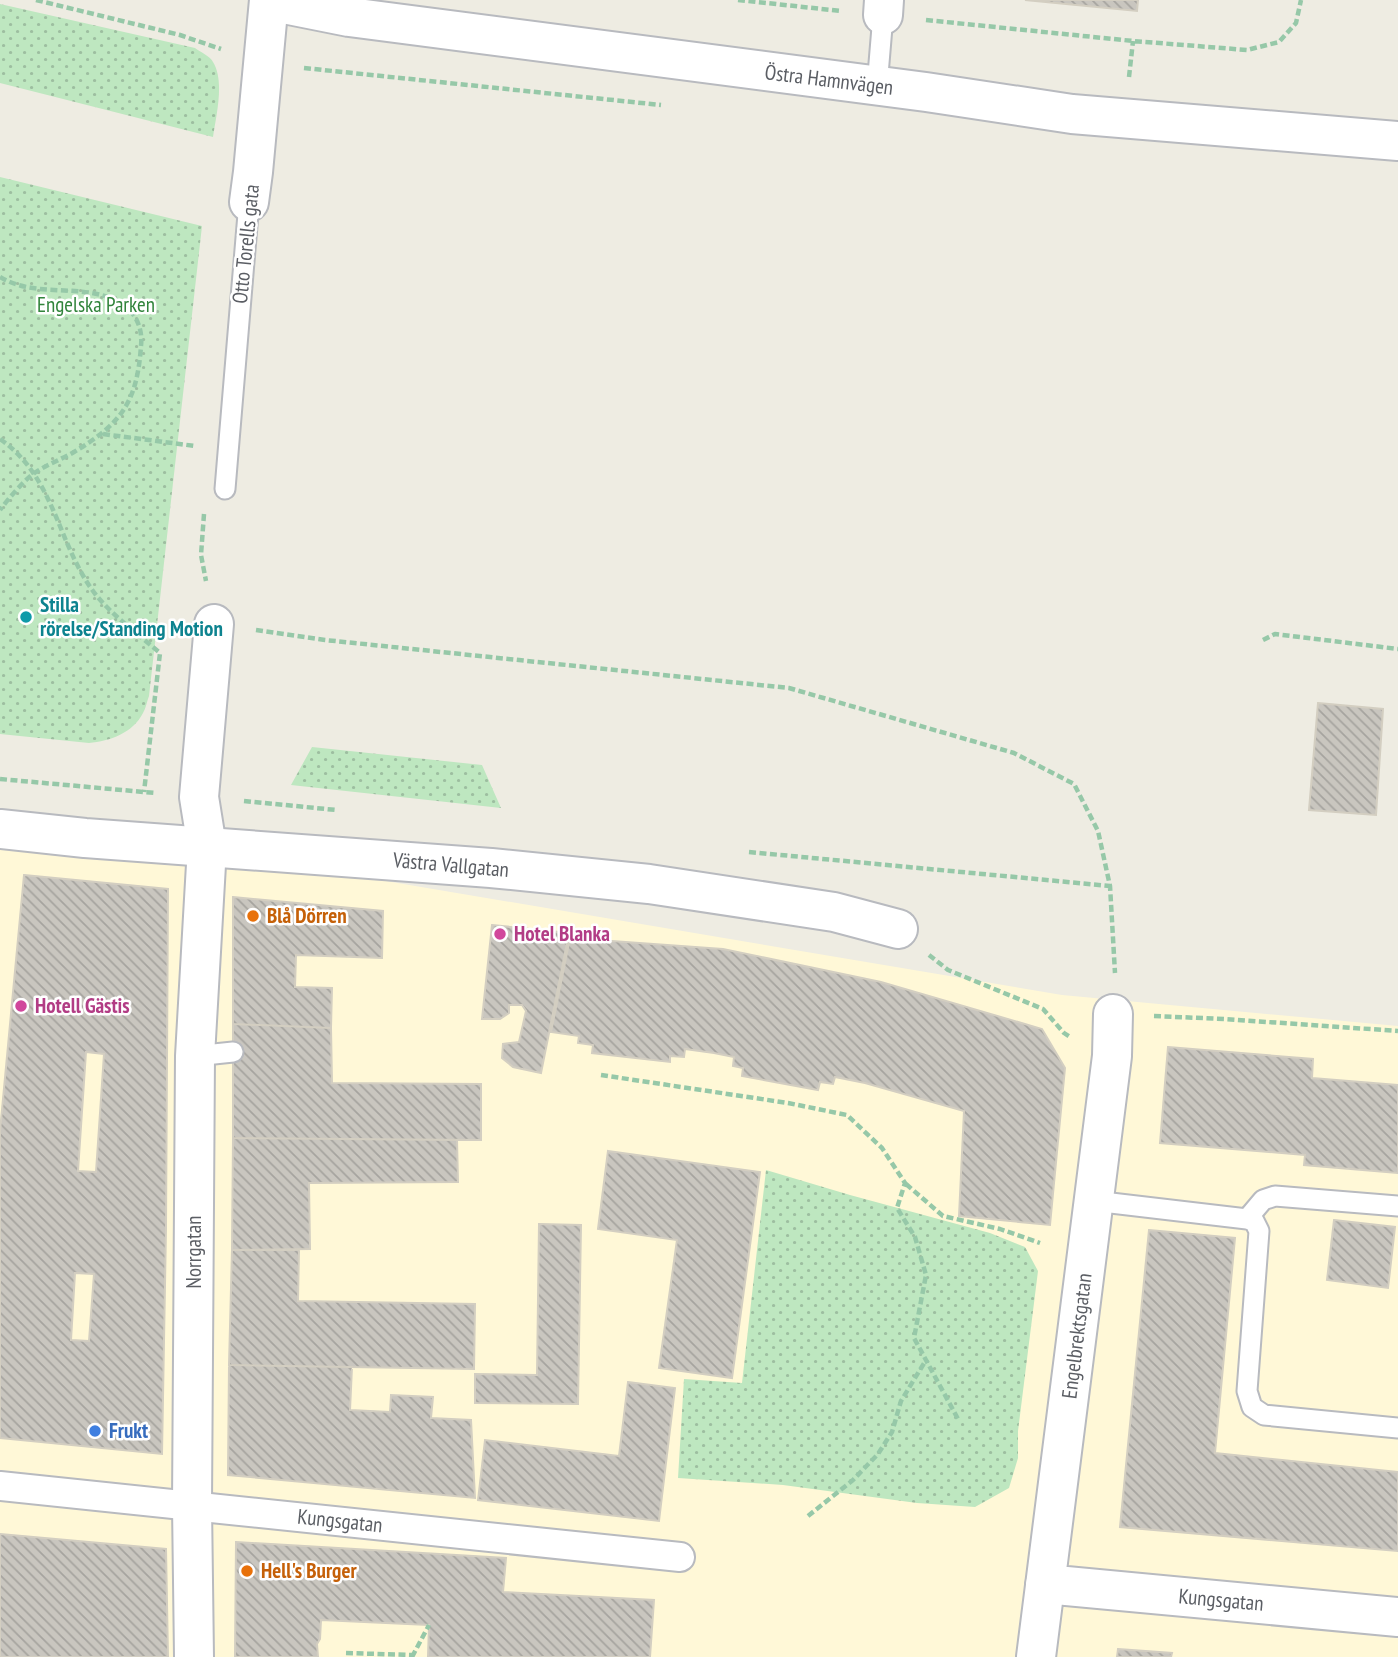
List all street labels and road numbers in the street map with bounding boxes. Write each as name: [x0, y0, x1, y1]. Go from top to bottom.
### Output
street label: Östra Hamnvägen: [763, 58, 895, 101]
street label: Otto Torells gata: [226, 183, 265, 305]
street label: Västra Vallgatan: [391, 846, 510, 883]
street label: Norrgatan: [180, 1216, 207, 1288]
street label: Engelbrektsgatan: [1055, 1272, 1098, 1400]
street label: Kungsgatan: [296, 1503, 384, 1538]
street label: Kungsgatan: [1177, 1582, 1265, 1617]

